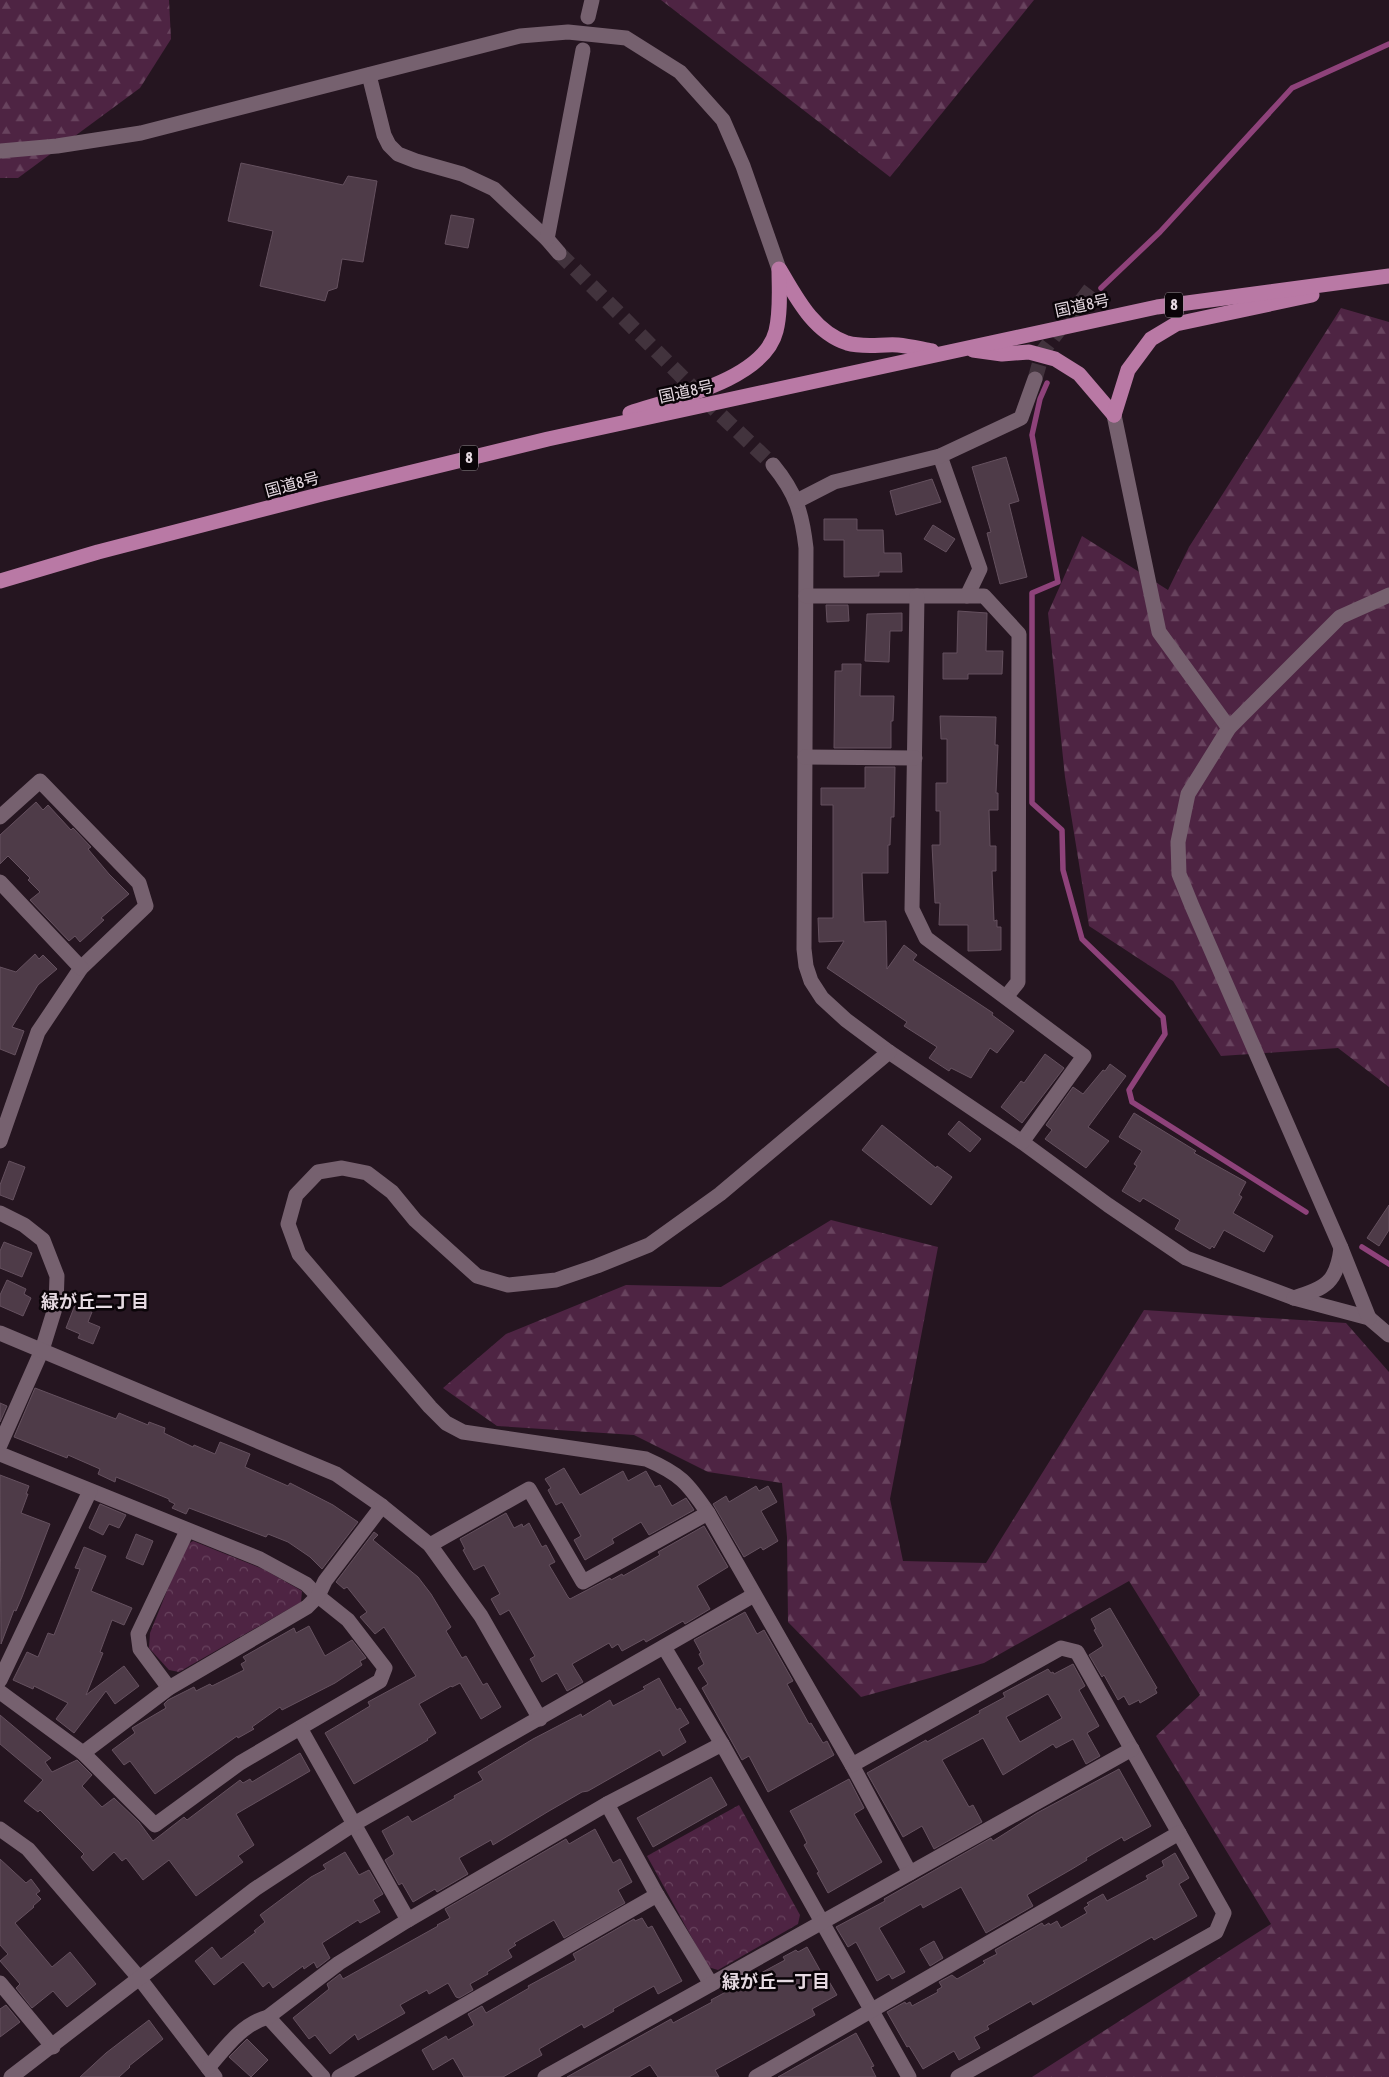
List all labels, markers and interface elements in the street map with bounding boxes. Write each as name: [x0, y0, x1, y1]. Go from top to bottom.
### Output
street label: 国道8号: [1053, 290, 1111, 320]
road number: 8: [1165, 292, 1183, 318]
street label: 国道8号: [657, 376, 715, 406]
road number: 8: [460, 446, 478, 470]
street label: 国道8号: [263, 468, 321, 500]
district label: 緑が丘二丁目: [41, 1291, 149, 1312]
district label: 緑が丘一丁目: [722, 1971, 830, 1992]

